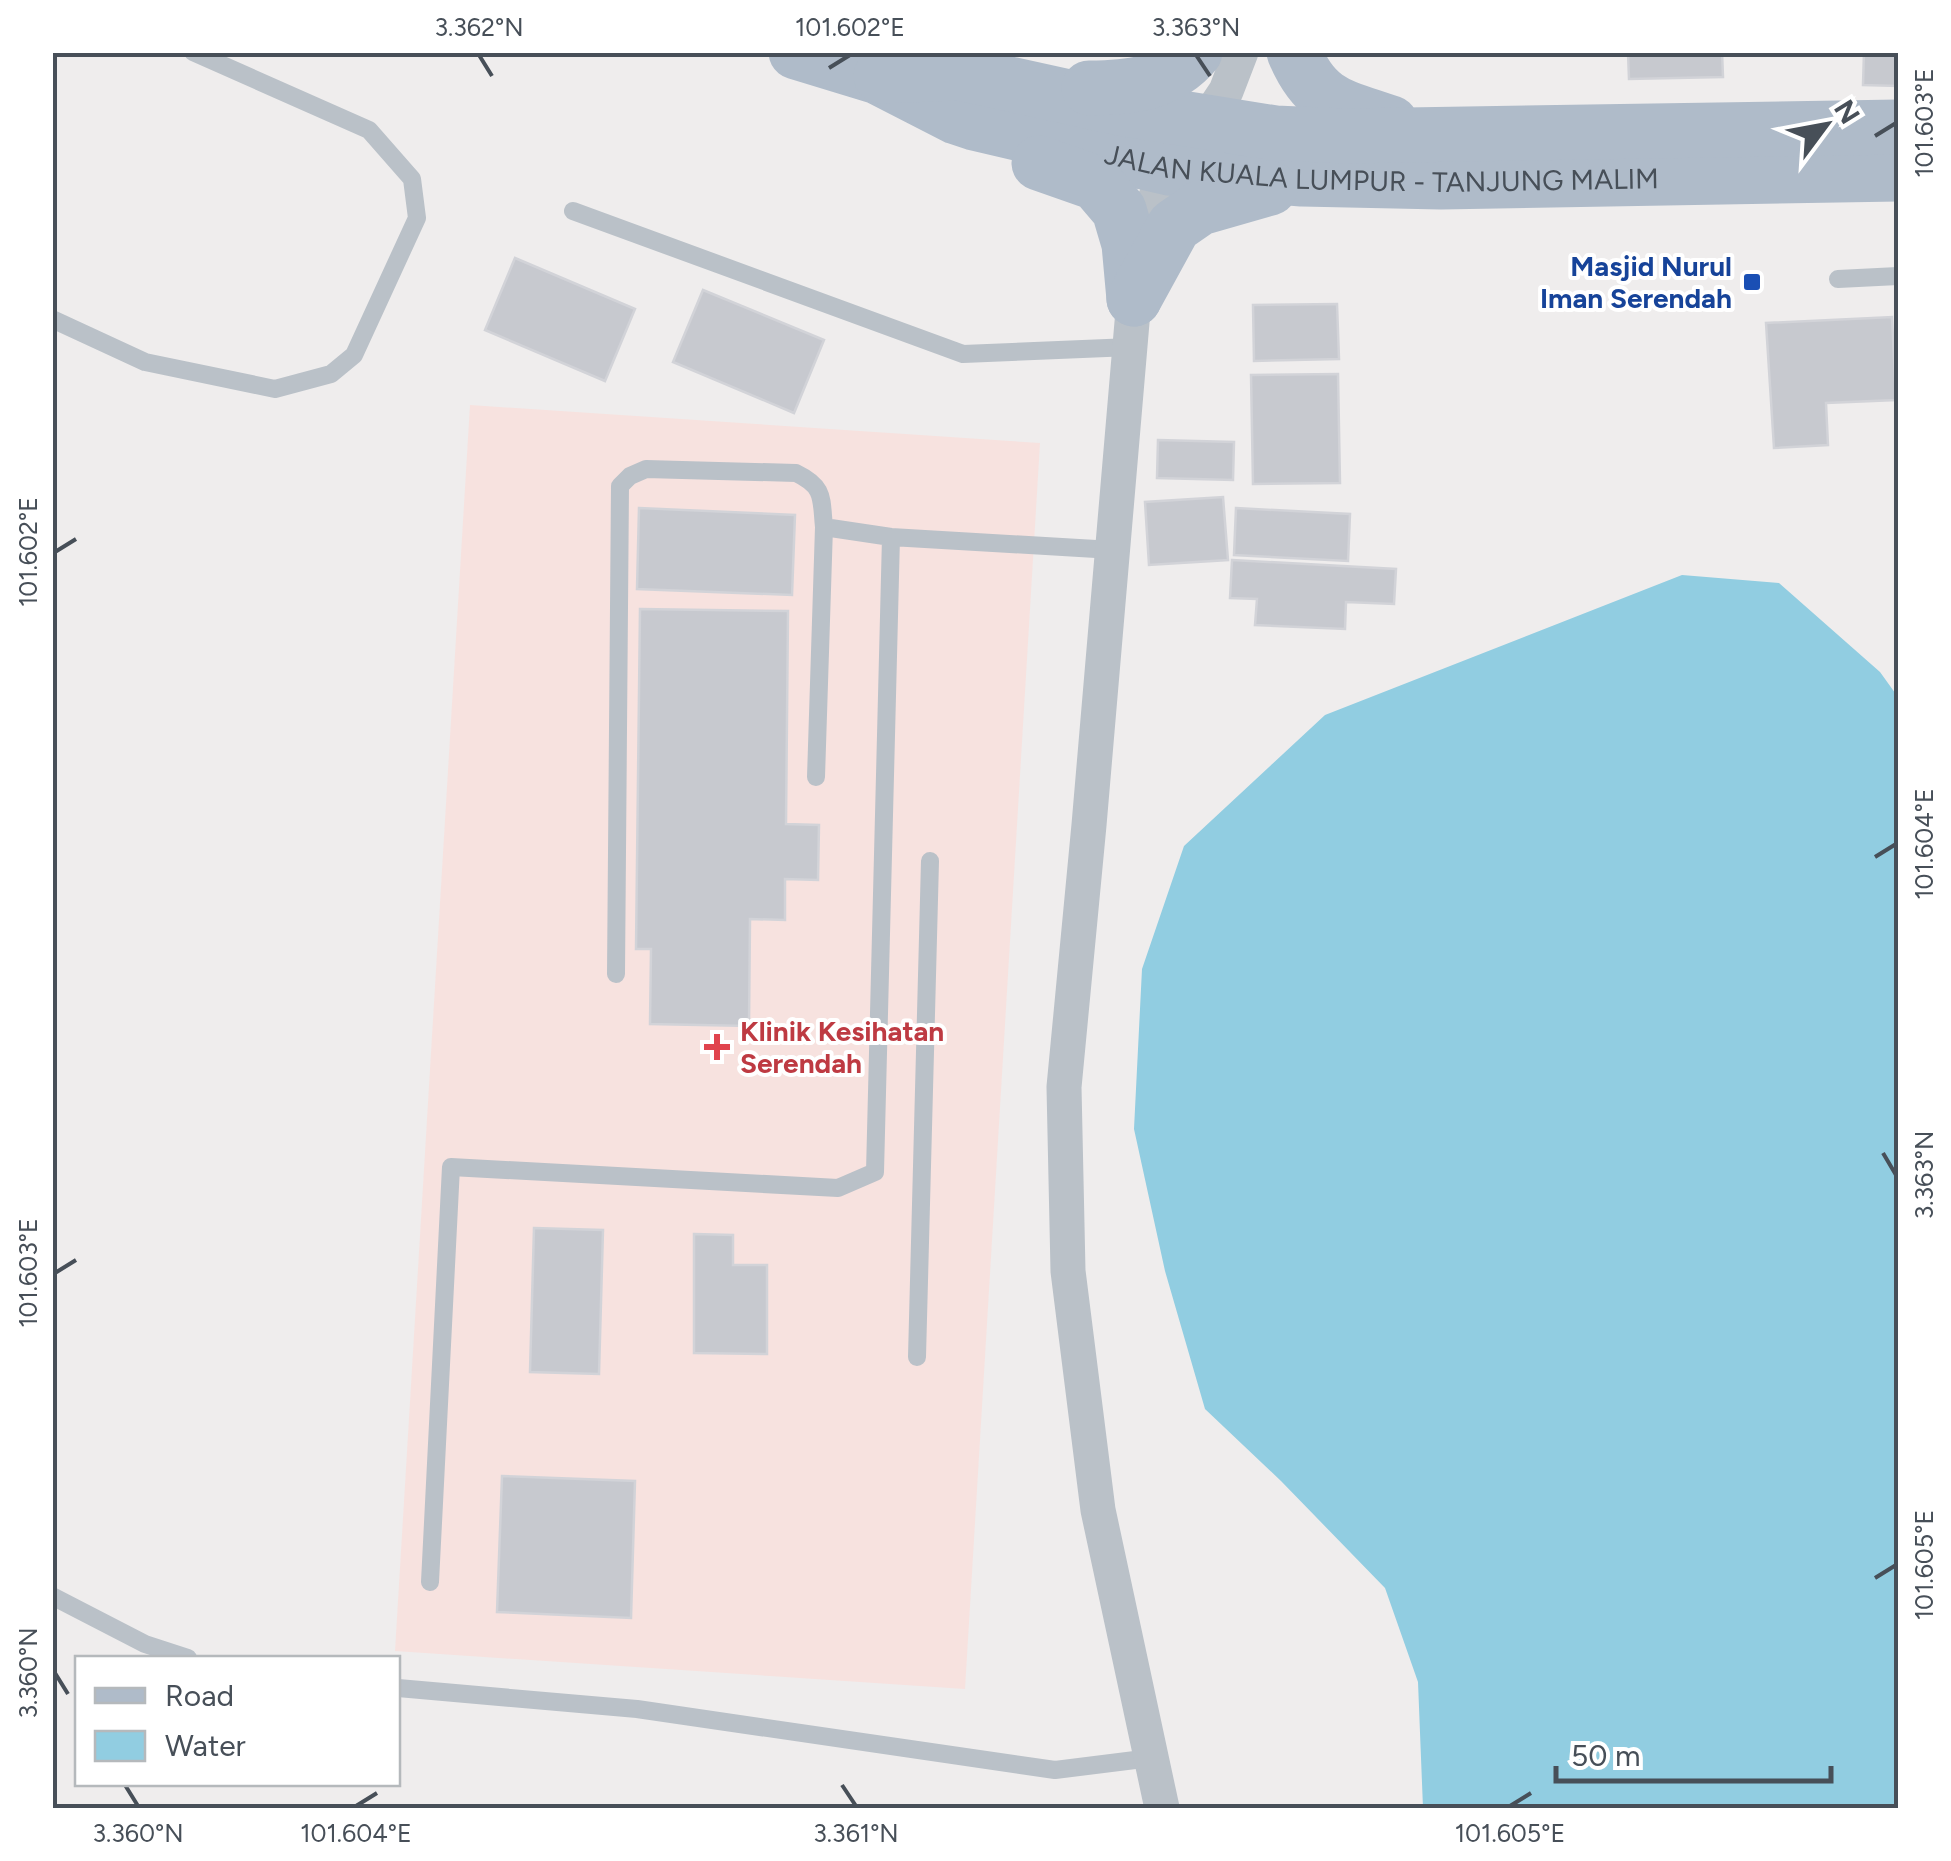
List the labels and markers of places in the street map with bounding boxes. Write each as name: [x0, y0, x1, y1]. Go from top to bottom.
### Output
place label: Masjid Nurul Iman Serendah: [1540, 249, 1732, 315]
marker: Masjid Nurul Iman Serendah: [1741, 271, 1763, 293]
place label: Klinik Kesihatan Serendah: [740, 1014, 944, 1080]
marker: Klinik Kesihatan Serendah: [704, 1034, 730, 1060]

